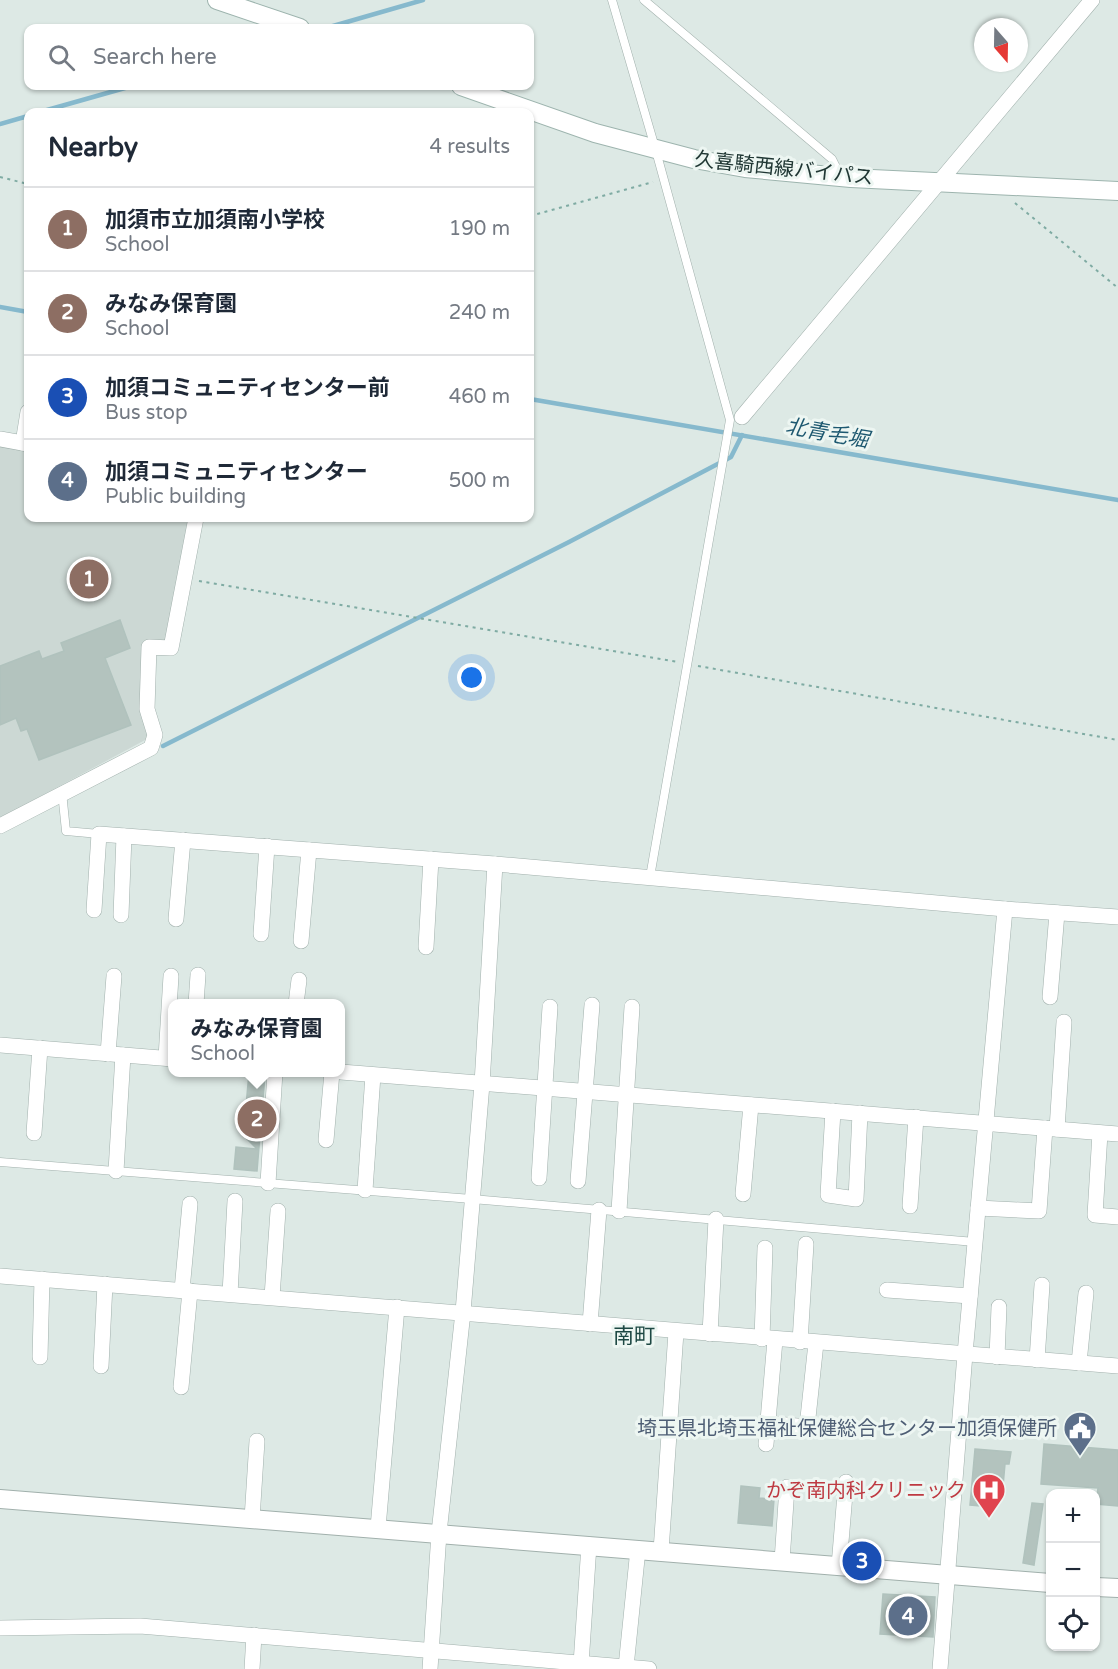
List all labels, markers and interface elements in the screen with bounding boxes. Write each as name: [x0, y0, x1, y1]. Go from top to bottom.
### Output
north arrow: [974, 18, 1028, 72]
search box: [24, 24, 534, 90]
icon: search: [45, 41, 78, 74]
text: Search here: [93, 44, 217, 70]
text: Nearby: [48, 132, 138, 163]
text: 4 results: [430, 135, 510, 159]
street label: 久喜騎西線バイパス: [693, 148, 874, 190]
text: 加須市立加須南小学校: [105, 207, 325, 233]
text: 1: [61, 217, 74, 241]
text: 190 m: [449, 217, 510, 241]
text: School: [105, 233, 169, 257]
text: みなみ保育園: [105, 291, 237, 317]
text: 2: [61, 301, 74, 325]
text: 240 m: [449, 301, 510, 325]
text: School: [105, 317, 169, 341]
text: 加須コミュニティセンター前: [105, 375, 390, 401]
text: 3: [61, 385, 74, 409]
text: 460 m: [449, 385, 510, 409]
text: Bus stop: [105, 401, 188, 425]
water label: 北青毛堀: [783, 414, 873, 454]
text: 加須コミュニティセンター: [105, 459, 368, 485]
text: 4: [61, 469, 74, 493]
text: 500 m: [449, 469, 510, 493]
text: Public building: [105, 485, 246, 509]
pin: 1: [70, 556, 109, 602]
your location: [457, 663, 486, 692]
popup: [168, 999, 345, 1077]
text: みなみ保育園: [190, 1016, 323, 1042]
text: School: [190, 1042, 255, 1066]
pin: 2: [238, 1096, 276, 1142]
district label: 南町: [613, 1324, 655, 1349]
public building icon: 埼玉県北埼玉福祉保健総合センター加須保健所: [1062, 1410, 1098, 1457]
place label: 埼玉県北埼玉福祉保健総合センター加須保健所: [637, 1417, 1057, 1441]
hospital icon: かぞ南内科クリニック: [971, 1472, 1007, 1519]
place label: かぞ南内科クリニック: [766, 1479, 966, 1503]
map controls: [1046, 1489, 1100, 1651]
button: +: [1046, 1489, 1100, 1543]
pin: 3: [842, 1538, 882, 1584]
button: −: [1046, 1543, 1100, 1597]
pin: 4: [888, 1594, 928, 1638]
button: locate: [1046, 1597, 1100, 1651]

